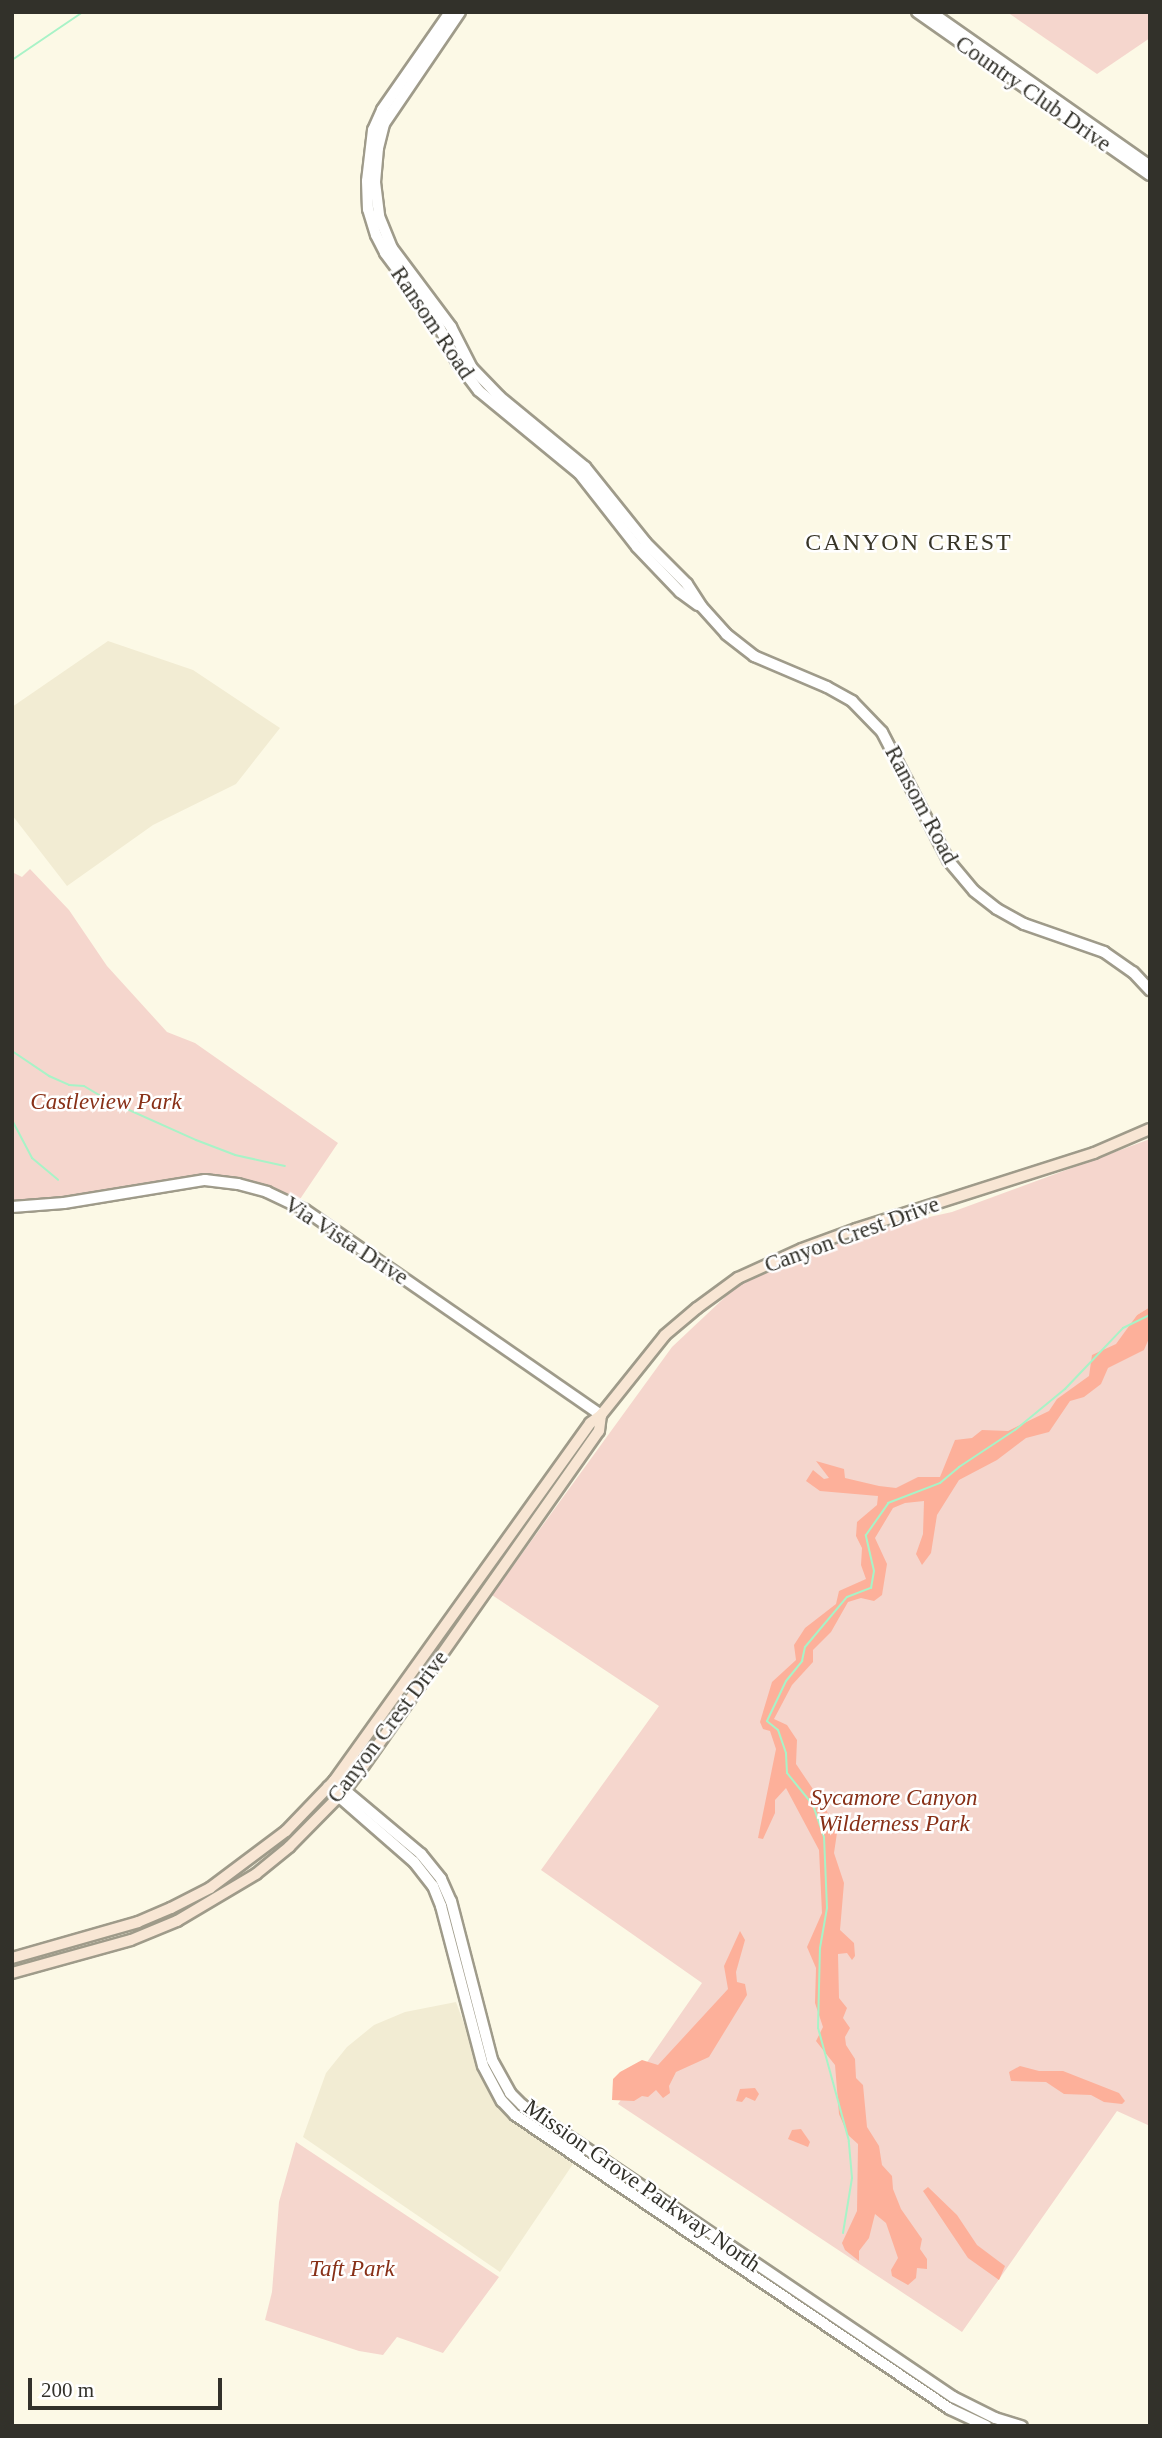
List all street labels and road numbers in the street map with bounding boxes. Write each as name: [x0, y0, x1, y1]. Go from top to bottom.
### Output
street label: Country Club Drive: [950, 30, 1116, 158]
street label: Ransom Road: [384, 262, 480, 384]
street label: Ransom Road: [878, 741, 964, 869]
street label: Via Vista Drive: [279, 1191, 413, 1291]
street label: Canyon Crest Drive: [761, 1191, 943, 1279]
street label: Canyon Crest Drive: [322, 1645, 454, 1809]
street label: Mission Grove Parkway North: [518, 2094, 766, 2278]

